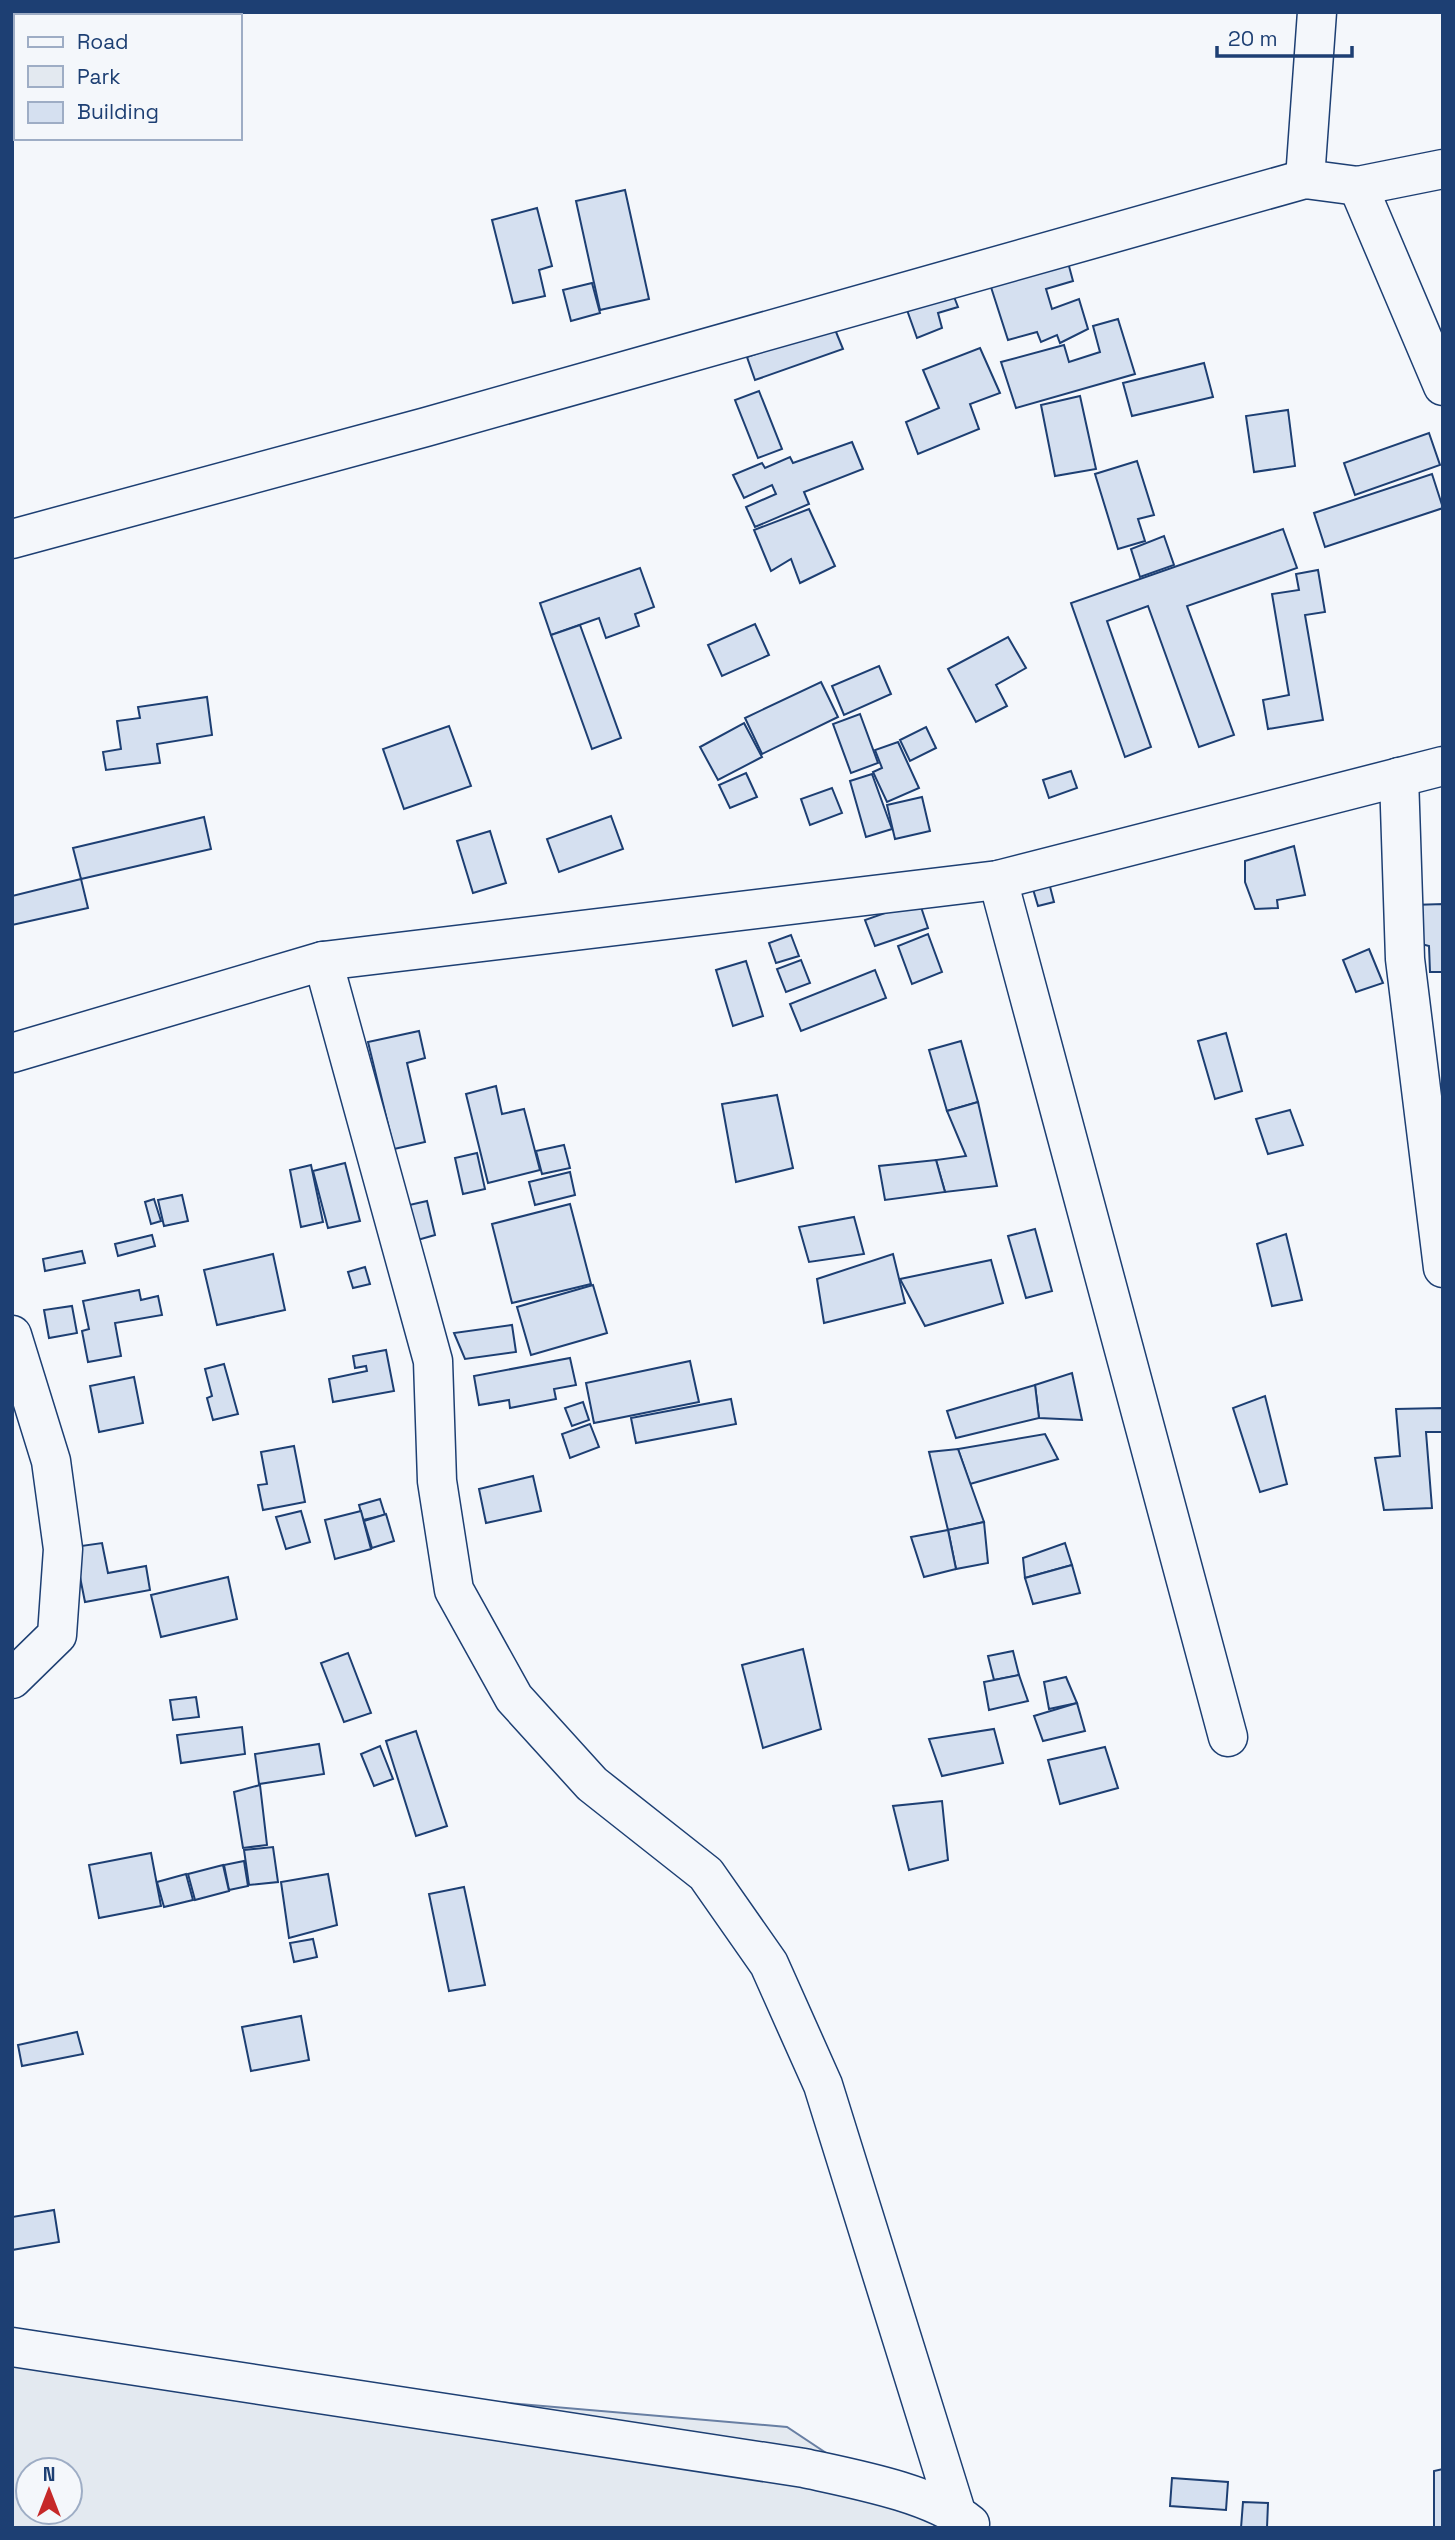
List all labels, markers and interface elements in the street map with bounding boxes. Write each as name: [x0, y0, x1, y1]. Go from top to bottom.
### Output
legend: [14, 14, 242, 140]
scale bar: [1217, 14, 1352, 58]
text: 20 m: [1228, 25, 1278, 52]
text: Road: [77, 28, 129, 55]
text: Park: [77, 63, 121, 90]
text: Building: [77, 98, 159, 125]
north arrow: [14, 2456, 84, 2526]
text: N: [43, 2462, 55, 2487]

